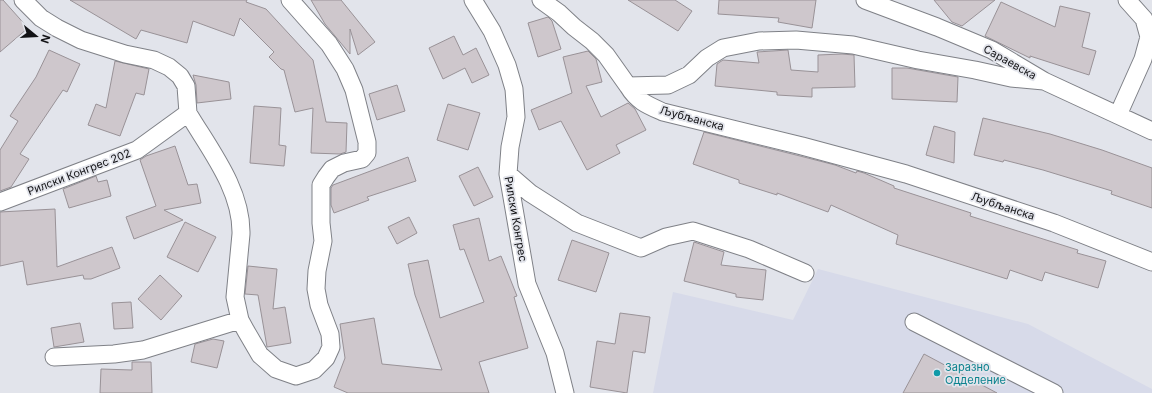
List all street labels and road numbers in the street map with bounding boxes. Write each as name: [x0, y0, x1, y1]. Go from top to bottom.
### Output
street label: Сараевска: [981, 42, 1039, 82]
street label: Љубљанска: [658, 103, 726, 133]
street label: Рилски Конгрес 202: [25, 146, 133, 198]
street label: Рилски Конгрес: [502, 175, 530, 263]
street label: Љубљанска: [969, 189, 1037, 223]

